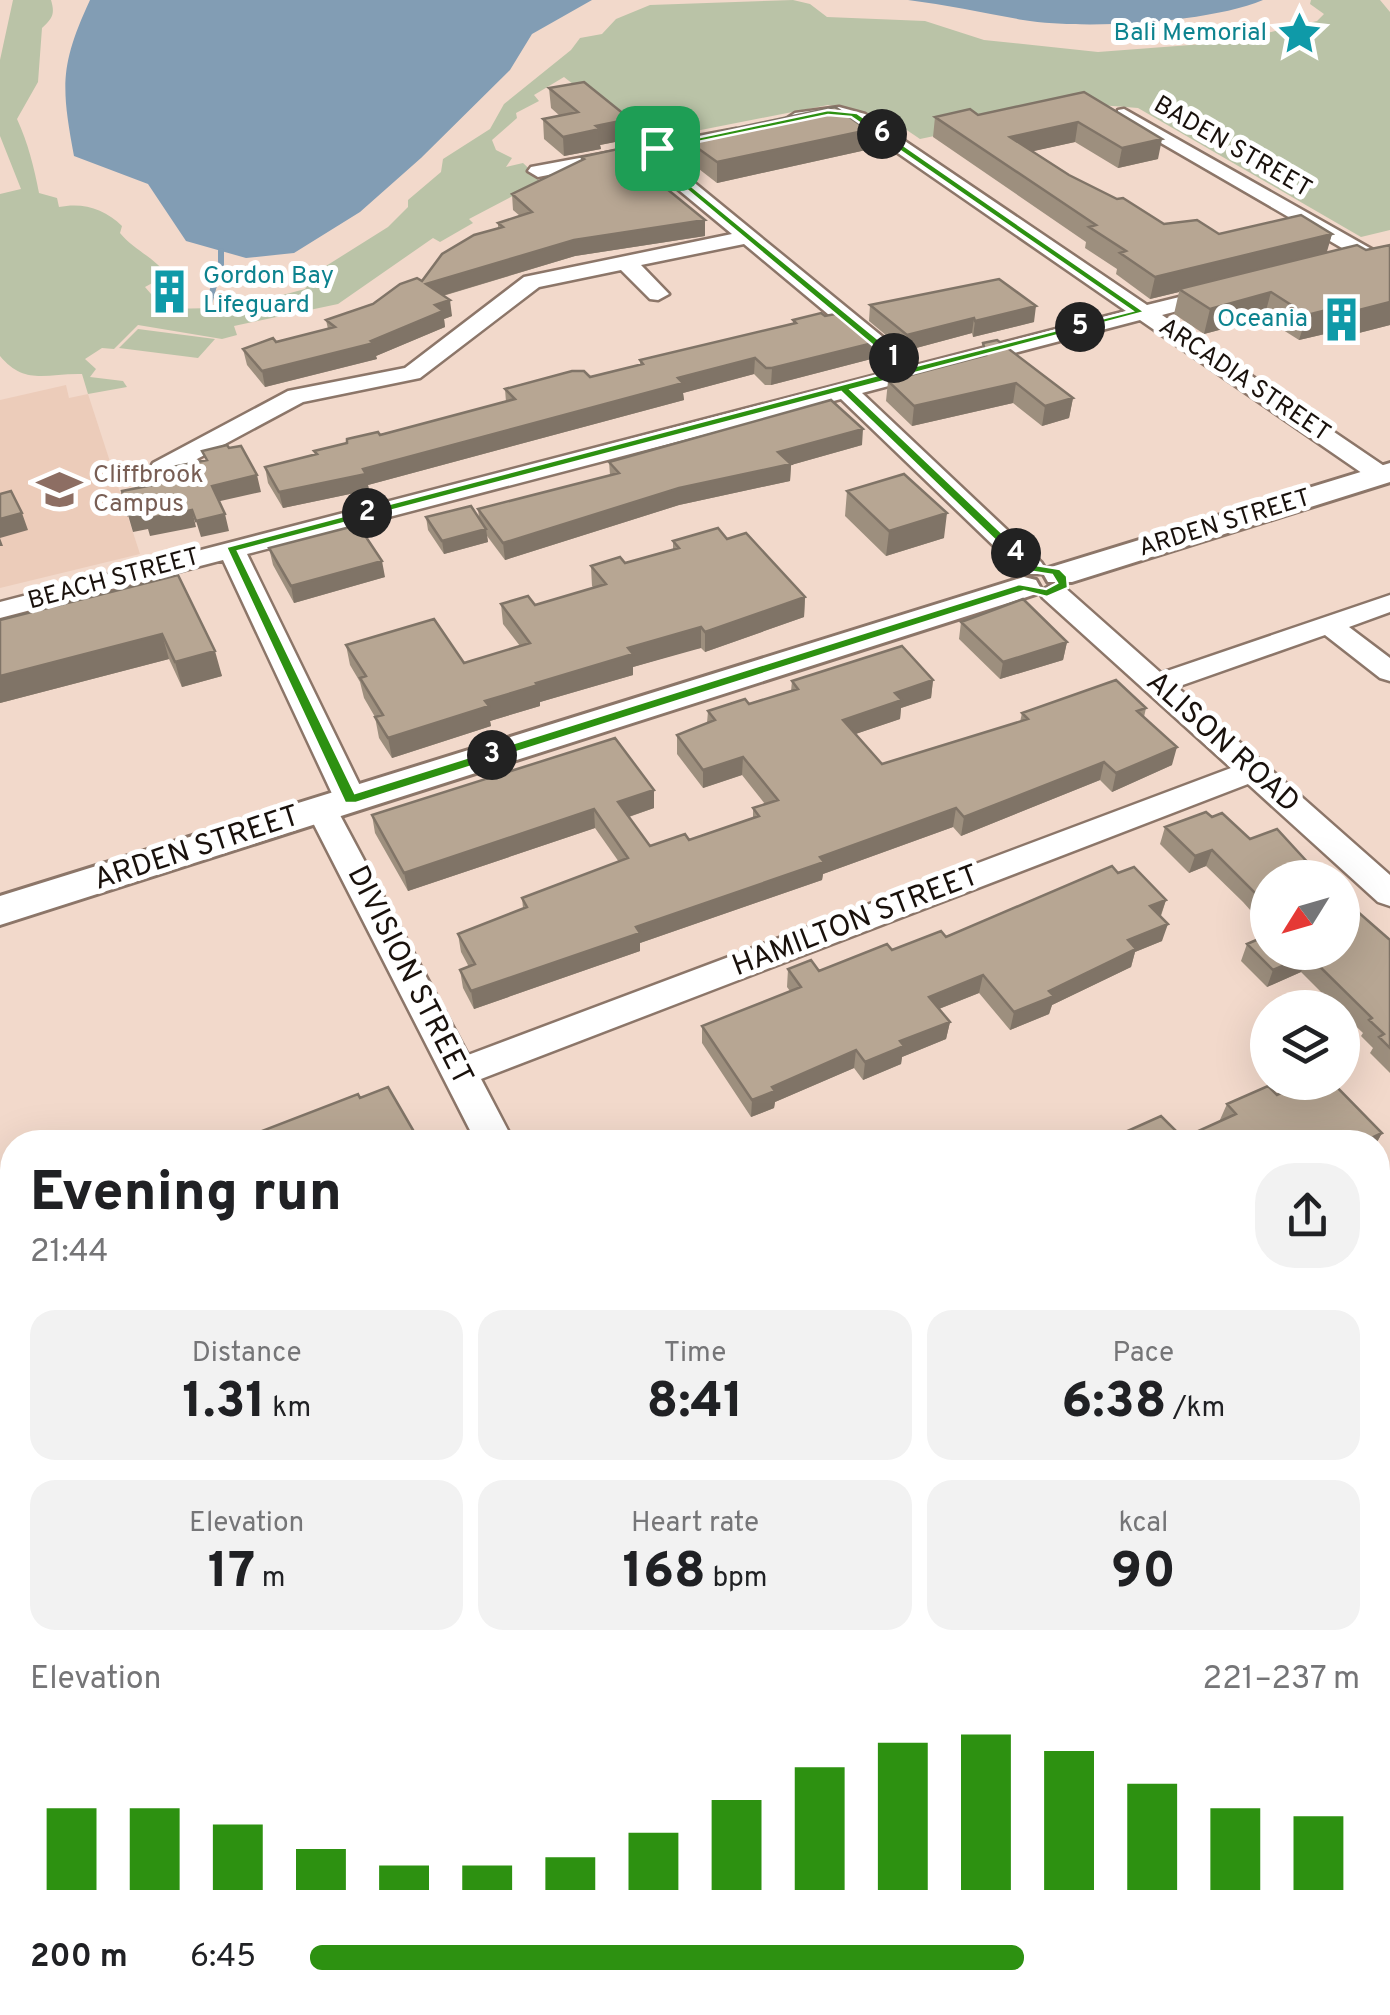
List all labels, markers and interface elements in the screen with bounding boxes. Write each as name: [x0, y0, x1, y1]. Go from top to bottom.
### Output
place icon: Bali Memorial: [1276, 10, 1324, 58]
place label: Bali Memorial: [1114, 18, 1267, 50]
street label: BADEN STREET: [1147, 90, 1317, 206]
pin: [615, 106, 700, 191]
pin: 6: [857, 109, 907, 159]
text: 6: [873, 116, 891, 152]
icon: arrive: [630, 121, 685, 176]
place label: Gordon Bay Lifeguard: [203, 261, 334, 322]
building icon: Gordon Bay Lifeguard: [146, 267, 194, 315]
building icon: Oceania: [1317, 296, 1365, 344]
pin: 5: [1055, 302, 1105, 352]
place label: Oceania: [1217, 304, 1308, 336]
text: 5: [1071, 309, 1089, 345]
street label: ARCADIA STREET: [1152, 312, 1336, 450]
pin: 1: [869, 333, 919, 383]
text: 1: [888, 340, 900, 376]
place label: Cliffbrook Campus: [93, 460, 204, 521]
school or university icon: Cliffbrook Campus: [36, 466, 84, 514]
street label: ARDEN STREET: [1135, 483, 1315, 565]
pin: 2: [342, 488, 392, 538]
text: 2: [358, 495, 376, 531]
pin: 4: [991, 528, 1041, 578]
text: 4: [1007, 535, 1025, 571]
street label: BEACH STREET: [25, 542, 203, 618]
street label: ALISON ROAD: [1138, 664, 1306, 822]
pin: 3: [467, 730, 517, 780]
text: 3: [484, 737, 500, 773]
street label: ARDEN STREET: [89, 798, 305, 900]
street label: HAMILTON STREET: [728, 858, 984, 986]
street label: DIVISION STREET: [338, 860, 480, 1092]
north arrow: [1250, 860, 1360, 970]
map controls: [1250, 860, 1360, 1100]
button: layers: [1250, 990, 1360, 1100]
text: Evening run: [30, 1160, 342, 1230]
button: share: [1255, 1163, 1360, 1268]
text: 21:44: [30, 1233, 108, 1273]
text: Distance: [192, 1336, 302, 1372]
text: Time: [664, 1336, 726, 1372]
text: Pace: [1113, 1336, 1174, 1372]
text: 1.31: [182, 1372, 266, 1435]
text: 8:41: [646, 1372, 744, 1435]
text: 6:38: [1061, 1372, 1167, 1435]
text: km: [266, 1391, 311, 1427]
text: /km: [1167, 1391, 1225, 1427]
text: Elevation: [189, 1506, 304, 1542]
text: Heart rate: [631, 1506, 759, 1542]
text: kcal: [1118, 1506, 1168, 1542]
text: 17: [208, 1542, 255, 1605]
text: 168: [623, 1542, 706, 1605]
text: 90: [1111, 1542, 1176, 1605]
text: m: [255, 1561, 286, 1597]
text: bpm: [706, 1561, 767, 1597]
text: Elevation: [30, 1660, 162, 1700]
text: 221–237 m: [1203, 1660, 1360, 1700]
text: 200 m: [30, 1938, 128, 1978]
text: 6:45: [190, 1938, 256, 1978]

